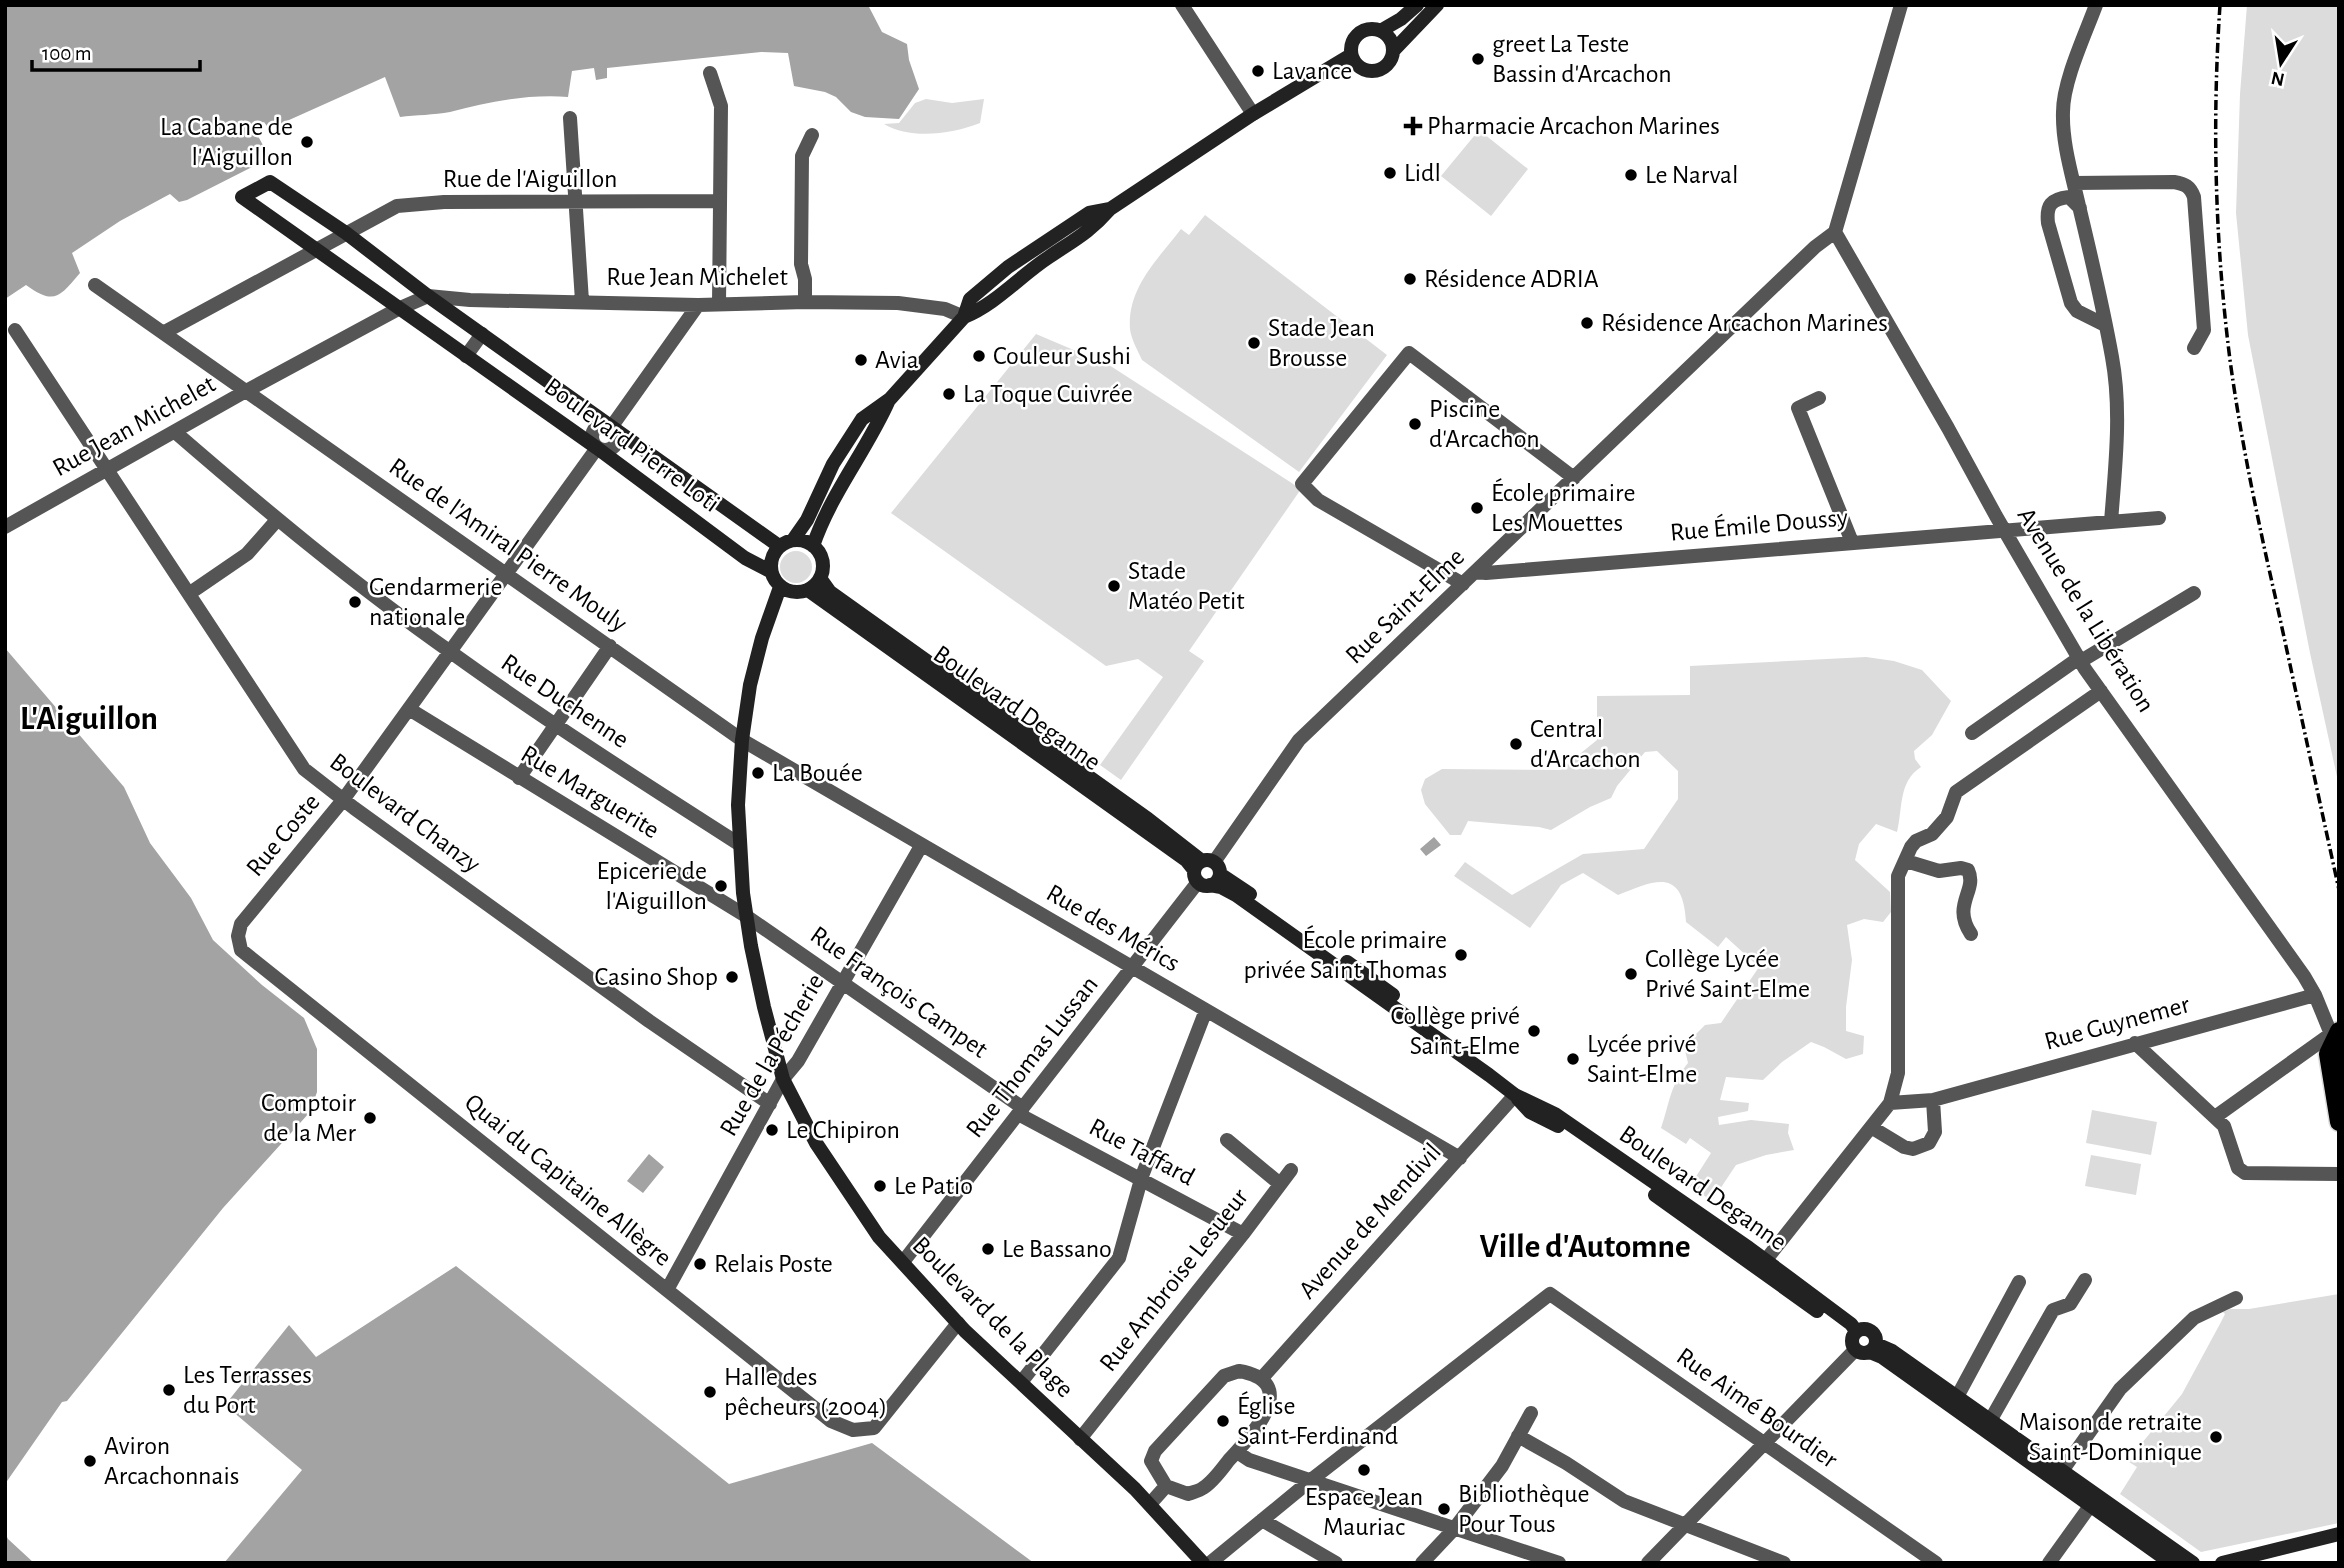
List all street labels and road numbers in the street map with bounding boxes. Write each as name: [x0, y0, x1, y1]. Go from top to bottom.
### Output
street label: Rue de l'Aiguillon: [443, 166, 617, 192]
street label: Rue Jean Michelet: [606, 264, 788, 290]
street label: Rue Jean Michelet: [48, 371, 220, 481]
street label: Boulevard Pierre Loti: [540, 373, 724, 517]
street label: Rue de l'Amiral Pierre Mouly: [384, 453, 632, 637]
street label: Rue Émile Doussy: [1669, 502, 1849, 546]
street label: Avenue de la Libération: [2013, 503, 2159, 717]
street label: Rue Saint-Elme: [1341, 543, 1469, 669]
street label: Boulevard Deganne: [929, 641, 1105, 775]
street label: Rue Duchenne: [497, 649, 633, 753]
street label: Rue Marguerite: [516, 741, 664, 843]
street label: Boulevard Chanzy: [325, 748, 485, 878]
street label: Rue Coste: [241, 789, 325, 881]
street label: Rue des Mérics: [1042, 879, 1184, 977]
street label: Rue François Campet: [806, 921, 992, 1063]
street label: Rue de la Pécherie: [715, 969, 829, 1141]
street label: Rue Thomas Lussan: [961, 971, 1103, 1143]
street label: Rue Guynemer: [2042, 991, 2193, 1055]
street label: Quai du Capitaine Allègre: [460, 1089, 676, 1271]
street label: Rue Taffard: [1085, 1113, 1199, 1191]
street label: Boulevard Deganne: [1615, 1121, 1791, 1255]
street label: Avenue de Mendivil: [1294, 1138, 1446, 1304]
street label: Rue Ambroise Lesueur: [1095, 1183, 1254, 1376]
street label: Boulevard de la Plage: [908, 1232, 1078, 1402]
street label: Rue Aimé Bourdier: [1672, 1343, 1843, 1473]

